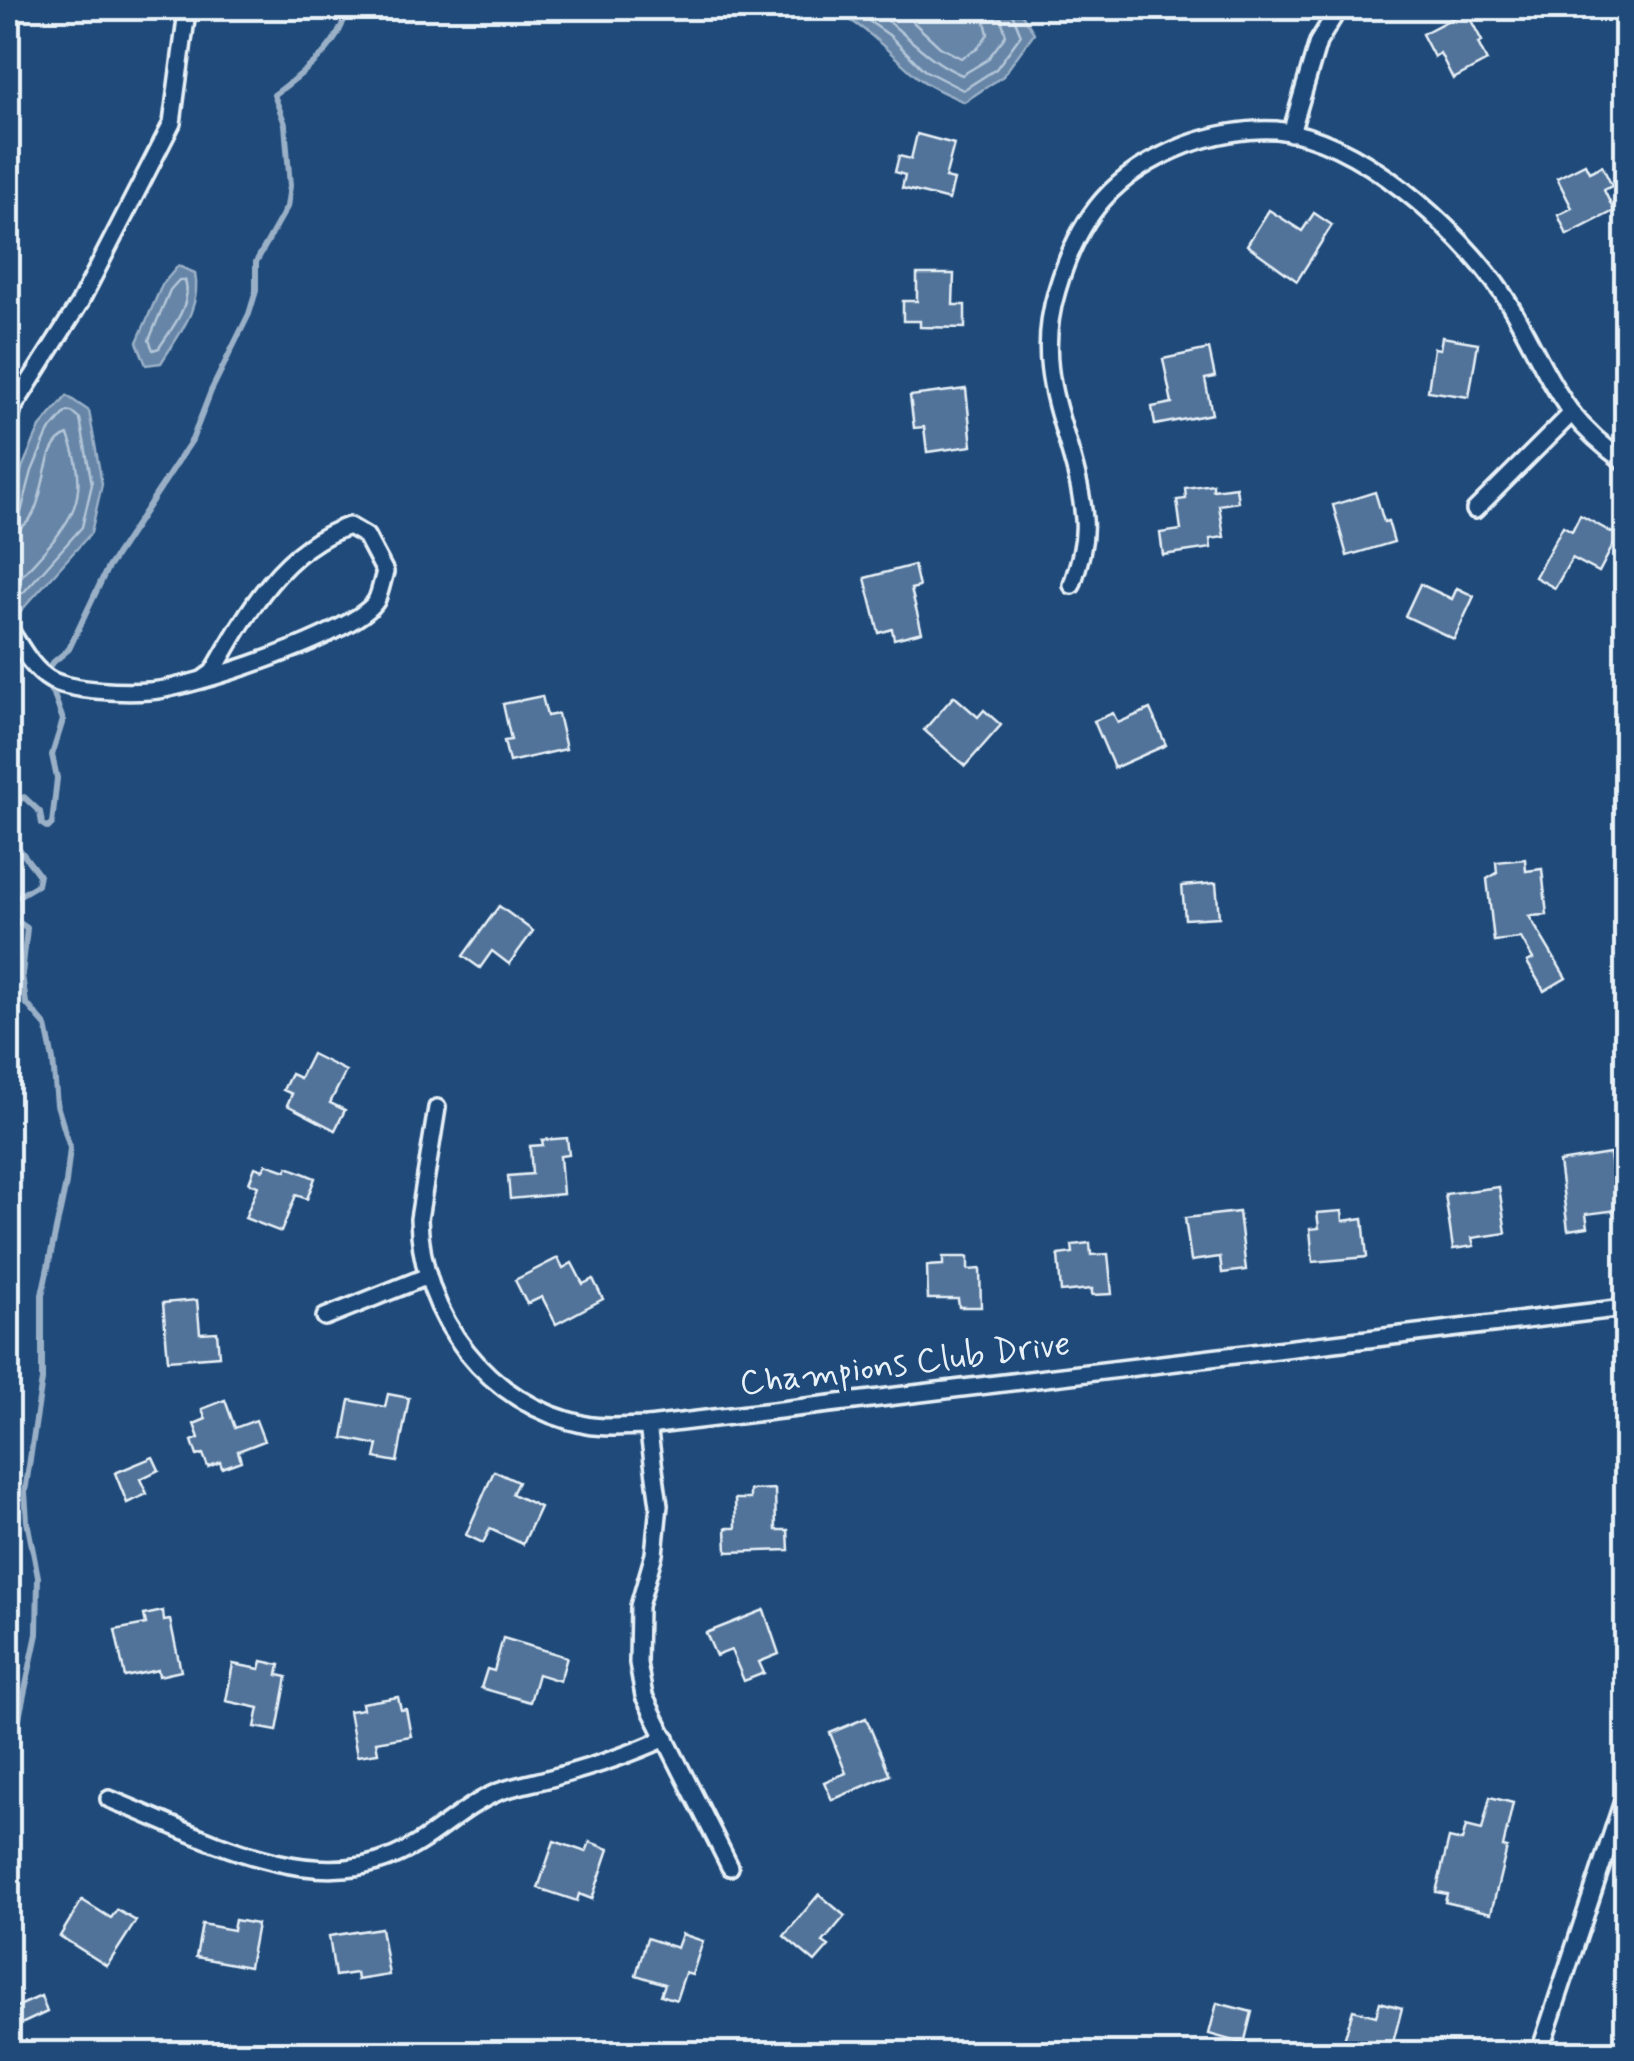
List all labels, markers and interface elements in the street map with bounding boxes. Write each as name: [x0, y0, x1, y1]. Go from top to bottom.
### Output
street label: Champions Club Drive: [737, 1321, 1073, 1407]

